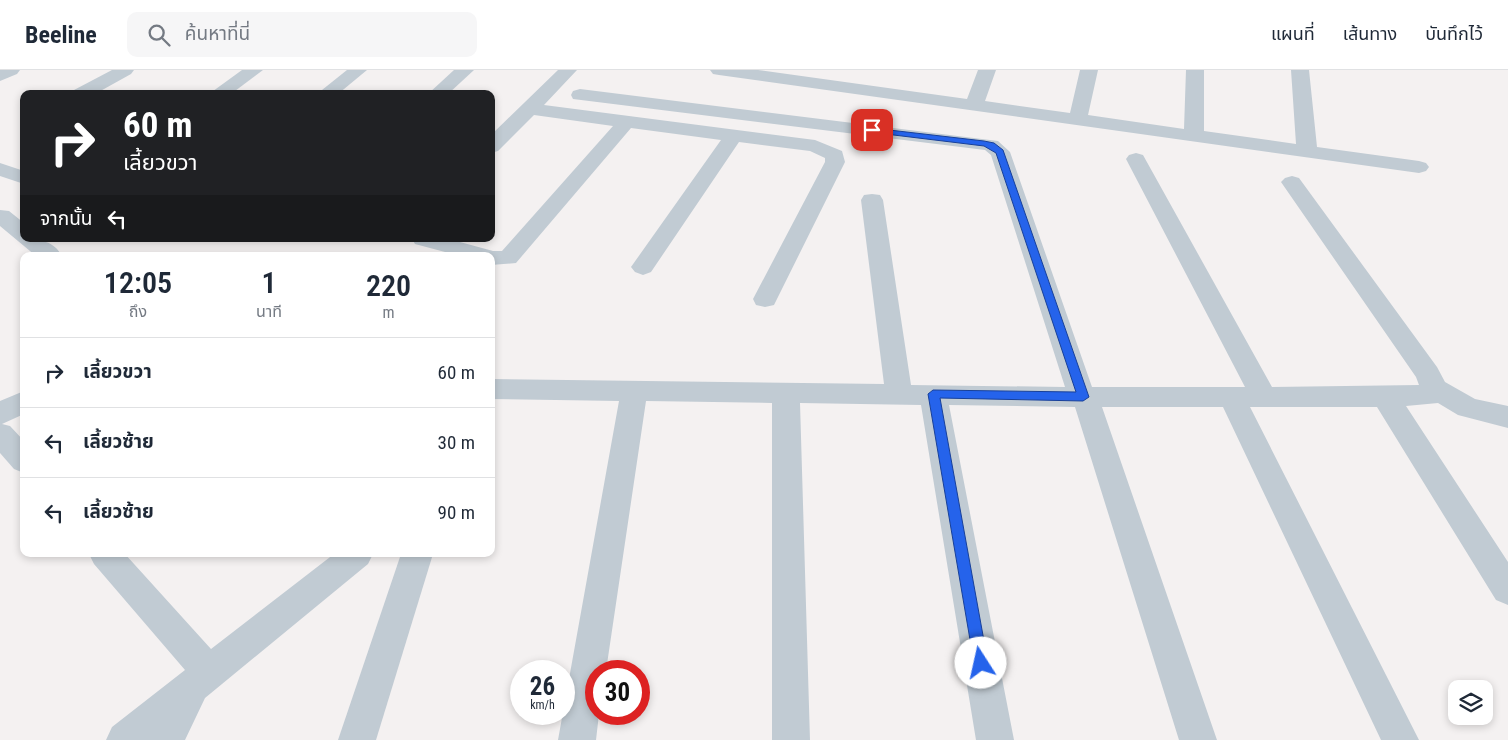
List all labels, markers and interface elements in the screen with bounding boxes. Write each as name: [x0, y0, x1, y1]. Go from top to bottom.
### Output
search box: [127, 12, 477, 57]
text: Beeline: [25, 21, 97, 49]
icon: search: [145, 21, 173, 49]
text: ค้นหาที่นี่: [185, 22, 250, 45]
text: แผนที่: [1271, 23, 1315, 44]
text: เส้นทาง: [1343, 23, 1397, 44]
text: บันทึกไว้: [1425, 23, 1483, 44]
text: 60 m: [123, 105, 192, 146]
pin: [851, 109, 893, 151]
icon: right: [40, 110, 105, 175]
icon: arrive: [858, 116, 886, 144]
text: เลี้ยวขวา: [123, 150, 198, 175]
icon: left: [103, 205, 131, 233]
text: จากนั้น: [40, 207, 93, 230]
text: 12:05: [104, 265, 172, 300]
text: 1: [261, 265, 277, 300]
text: 220: [366, 268, 411, 303]
text: ถึง: [129, 302, 147, 321]
text: นาที: [256, 302, 282, 321]
text: m: [382, 303, 395, 322]
icon: right: [40, 359, 68, 387]
text: เลี้ยวขวา: [83, 360, 152, 383]
text: 60 m: [438, 361, 475, 384]
icon: left: [40, 429, 68, 457]
text: เลี้ยวซ้าย: [83, 430, 154, 453]
text: 30 m: [438, 431, 475, 454]
icon: left: [40, 499, 68, 527]
text: เลี้ยวซ้าย: [83, 500, 154, 523]
text: 90 m: [438, 501, 475, 524]
position arrow: [954, 636, 1006, 688]
speed limit sign: 30: [585, 660, 650, 725]
text: 26: [530, 672, 555, 701]
map controls: [1448, 680, 1493, 725]
button: layers: [1448, 680, 1493, 725]
text: km/h: [530, 698, 555, 712]

